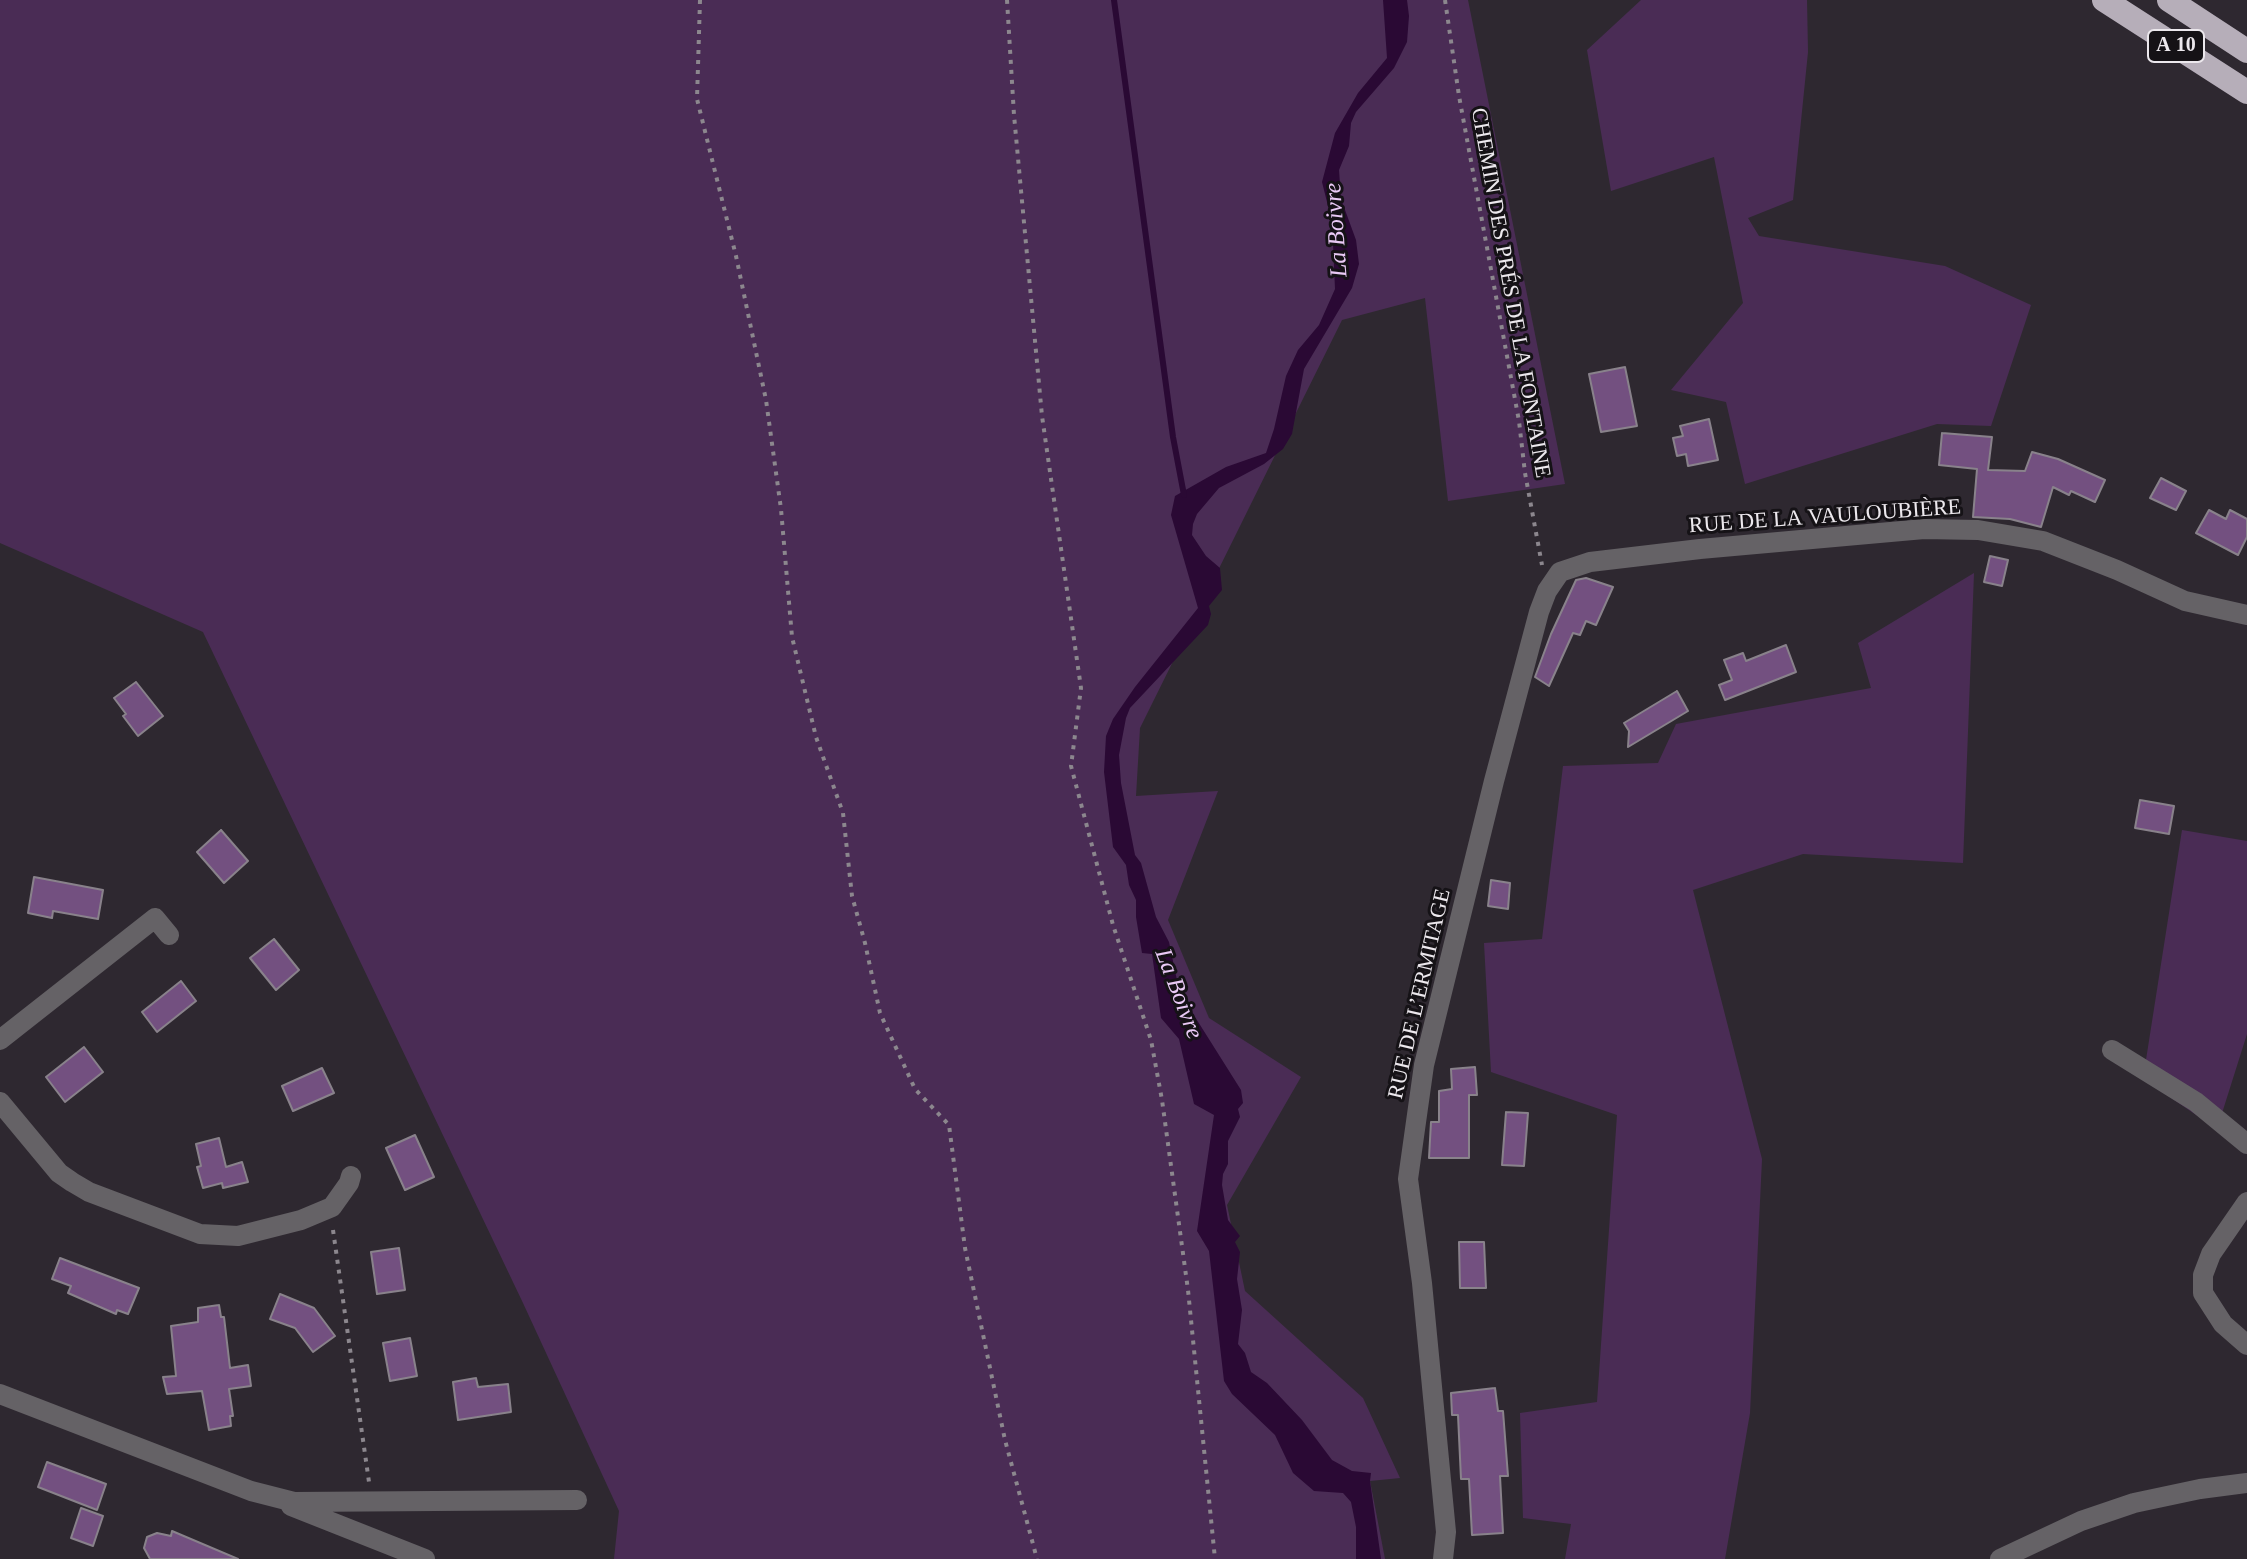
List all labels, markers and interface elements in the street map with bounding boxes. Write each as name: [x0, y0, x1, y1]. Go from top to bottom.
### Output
road number: A 10: [2148, 30, 2204, 62]
street label: CHEMIN DES PRÉS DE LA FONTAINE: [1464, 106, 1556, 480]
water label: La Boivre: [1319, 182, 1355, 278]
street label: RUE DE LA VAULOUBIÈRE: [1688, 494, 1962, 540]
street label: RUE DE L’ERMITAGE: [1383, 886, 1457, 1102]
water label: La Boivre: [1148, 945, 1208, 1043]

